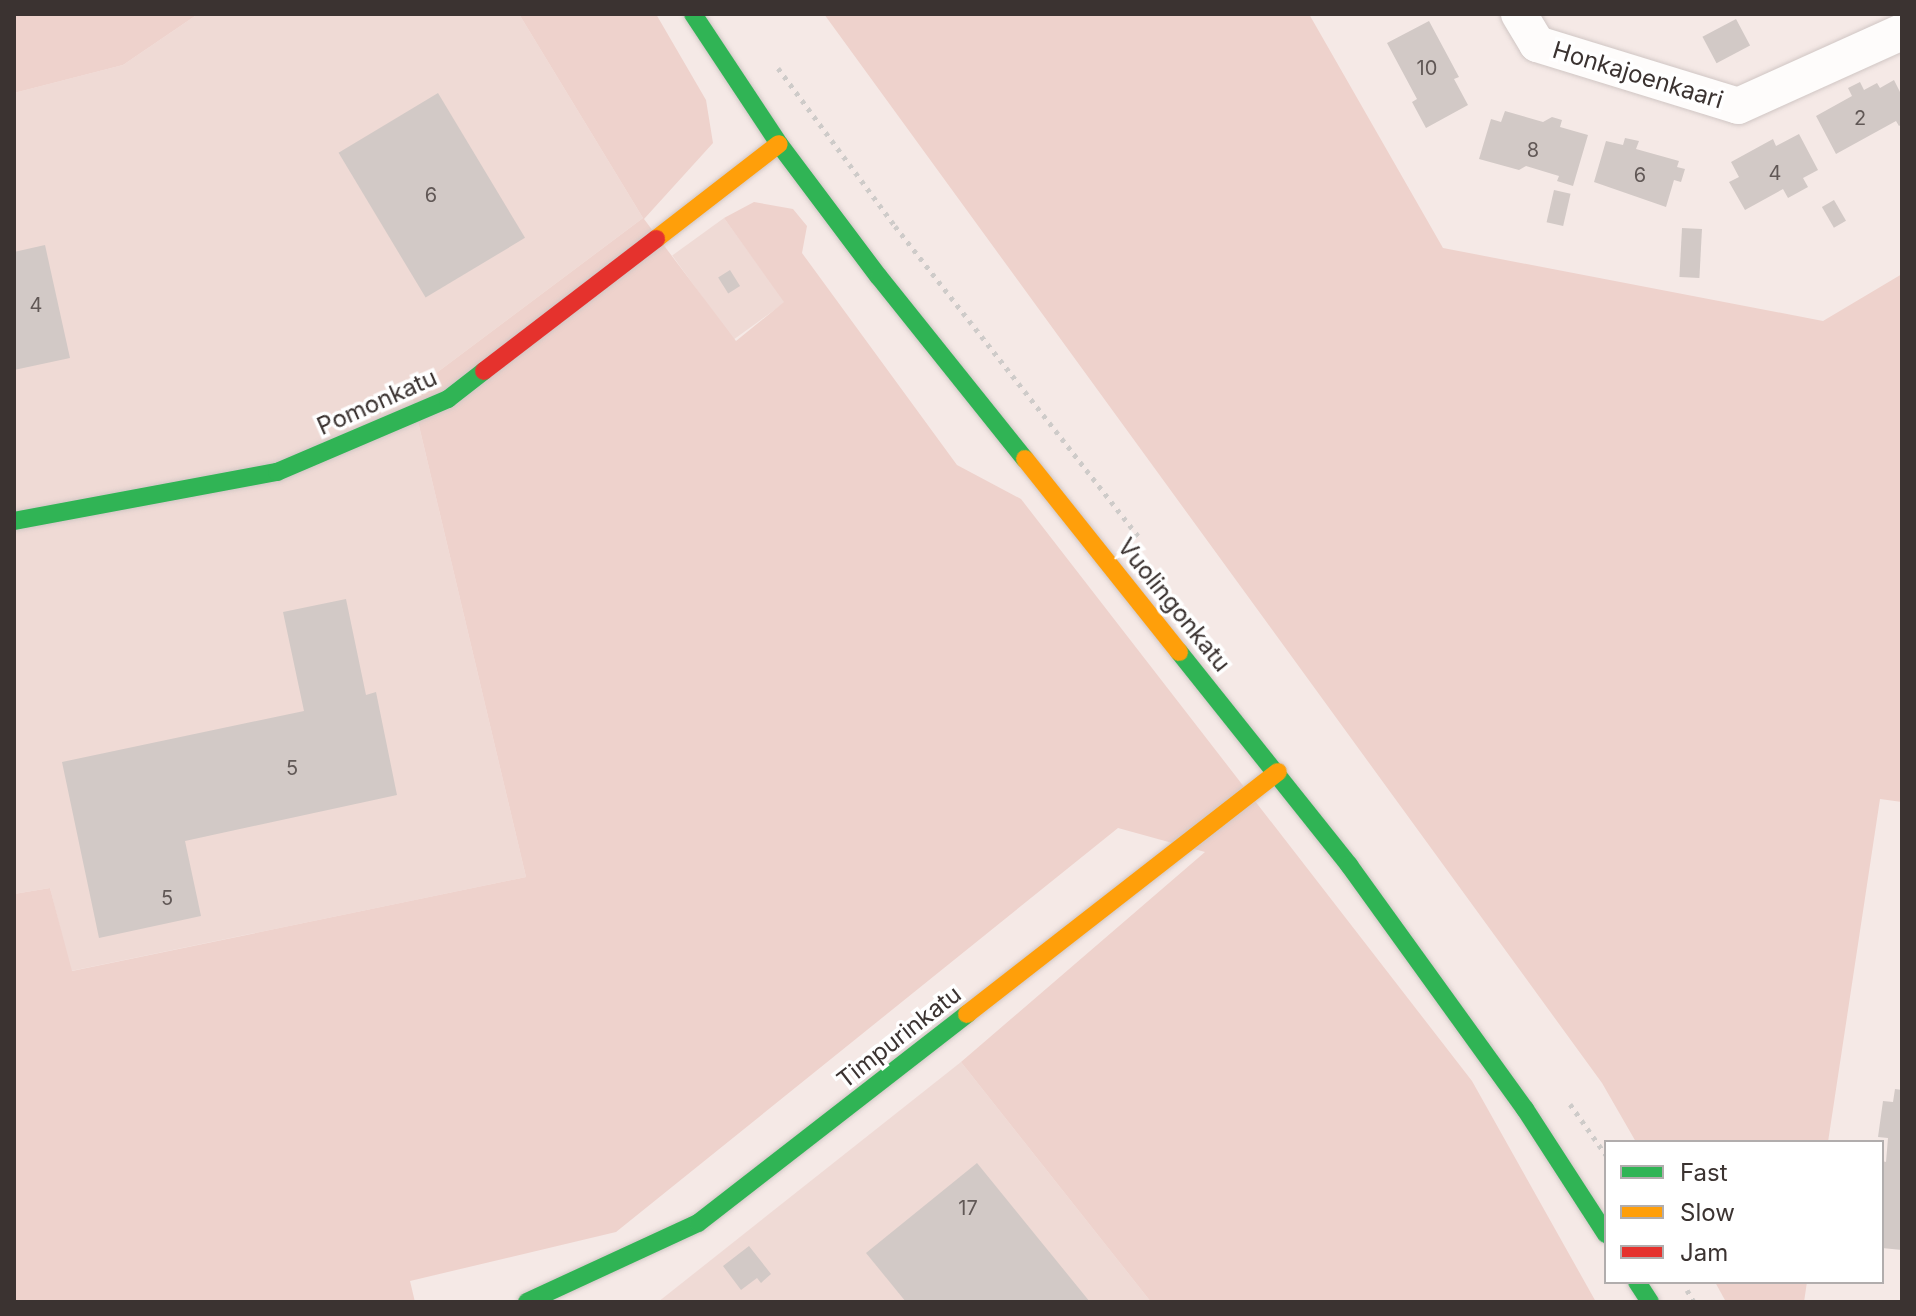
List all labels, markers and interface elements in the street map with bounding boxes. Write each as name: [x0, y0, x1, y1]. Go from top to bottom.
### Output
street label: Honkajoenkaari: [1549, 35, 1727, 115]
house number: 10: [1417, 56, 1437, 80]
house number: 2: [1854, 106, 1866, 130]
house number: 8: [1527, 138, 1539, 162]
house number: 4: [1769, 161, 1781, 185]
house number: 6: [1634, 163, 1646, 187]
house number: 6: [425, 183, 437, 207]
house number: 4: [30, 293, 42, 317]
street label: Pomonkatu: [313, 363, 441, 441]
street label: Vuolingonkatu: [1112, 533, 1236, 677]
house number: 5: [286, 756, 298, 780]
house number: 5: [161, 886, 173, 910]
street label: Timpurinkatu: [831, 980, 967, 1094]
legend: [1604, 1140, 1884, 1284]
text: Fast: [1680, 1158, 1728, 1187]
house number: 17: [958, 1196, 978, 1220]
text: Slow: [1680, 1198, 1735, 1227]
text: Jam: [1680, 1238, 1728, 1267]

